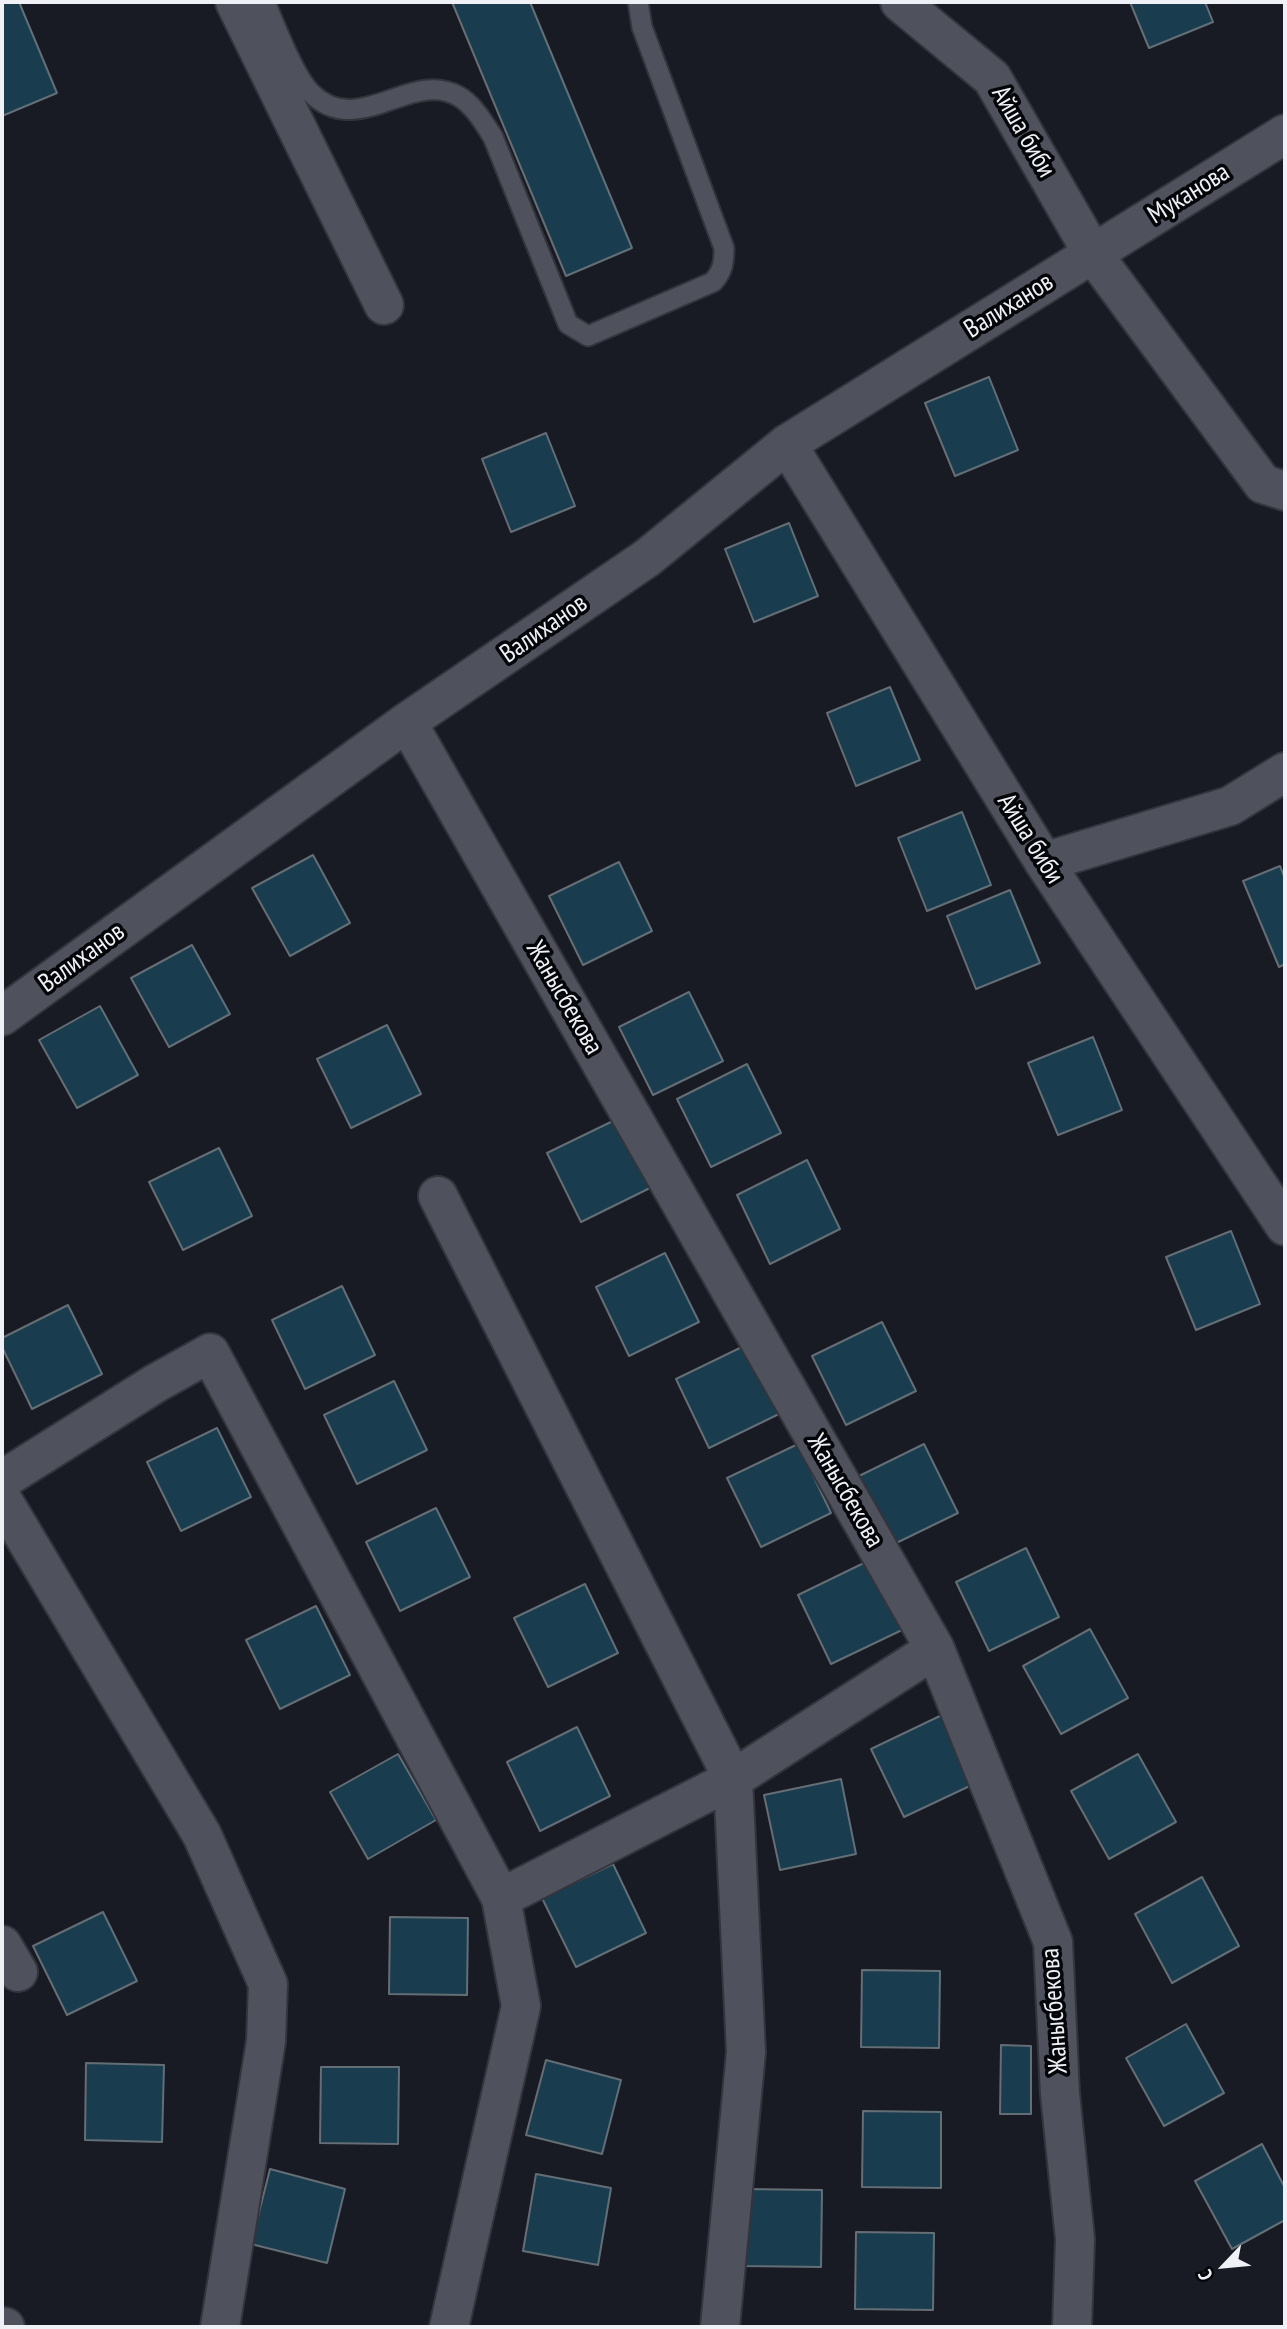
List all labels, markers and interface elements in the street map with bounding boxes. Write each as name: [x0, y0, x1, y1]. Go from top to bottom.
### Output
street label: Айша биби: [984, 81, 1062, 183]
street label: Муканова: [1142, 157, 1236, 231]
street label: Валиханов: [959, 267, 1059, 345]
street label: Валиханов: [495, 588, 593, 670]
street label: Айша биби: [990, 788, 1070, 890]
street label: Валиханов: [33, 916, 131, 1000]
street label: Жанысбекова: [519, 936, 609, 1060]
street label: Жанысбекова: [800, 1429, 890, 1553]
street label: Жанысбекова: [1035, 1947, 1075, 2075]
north arrow: [1189, 2231, 1259, 2301]
text: С: [1192, 2266, 1218, 2284]

